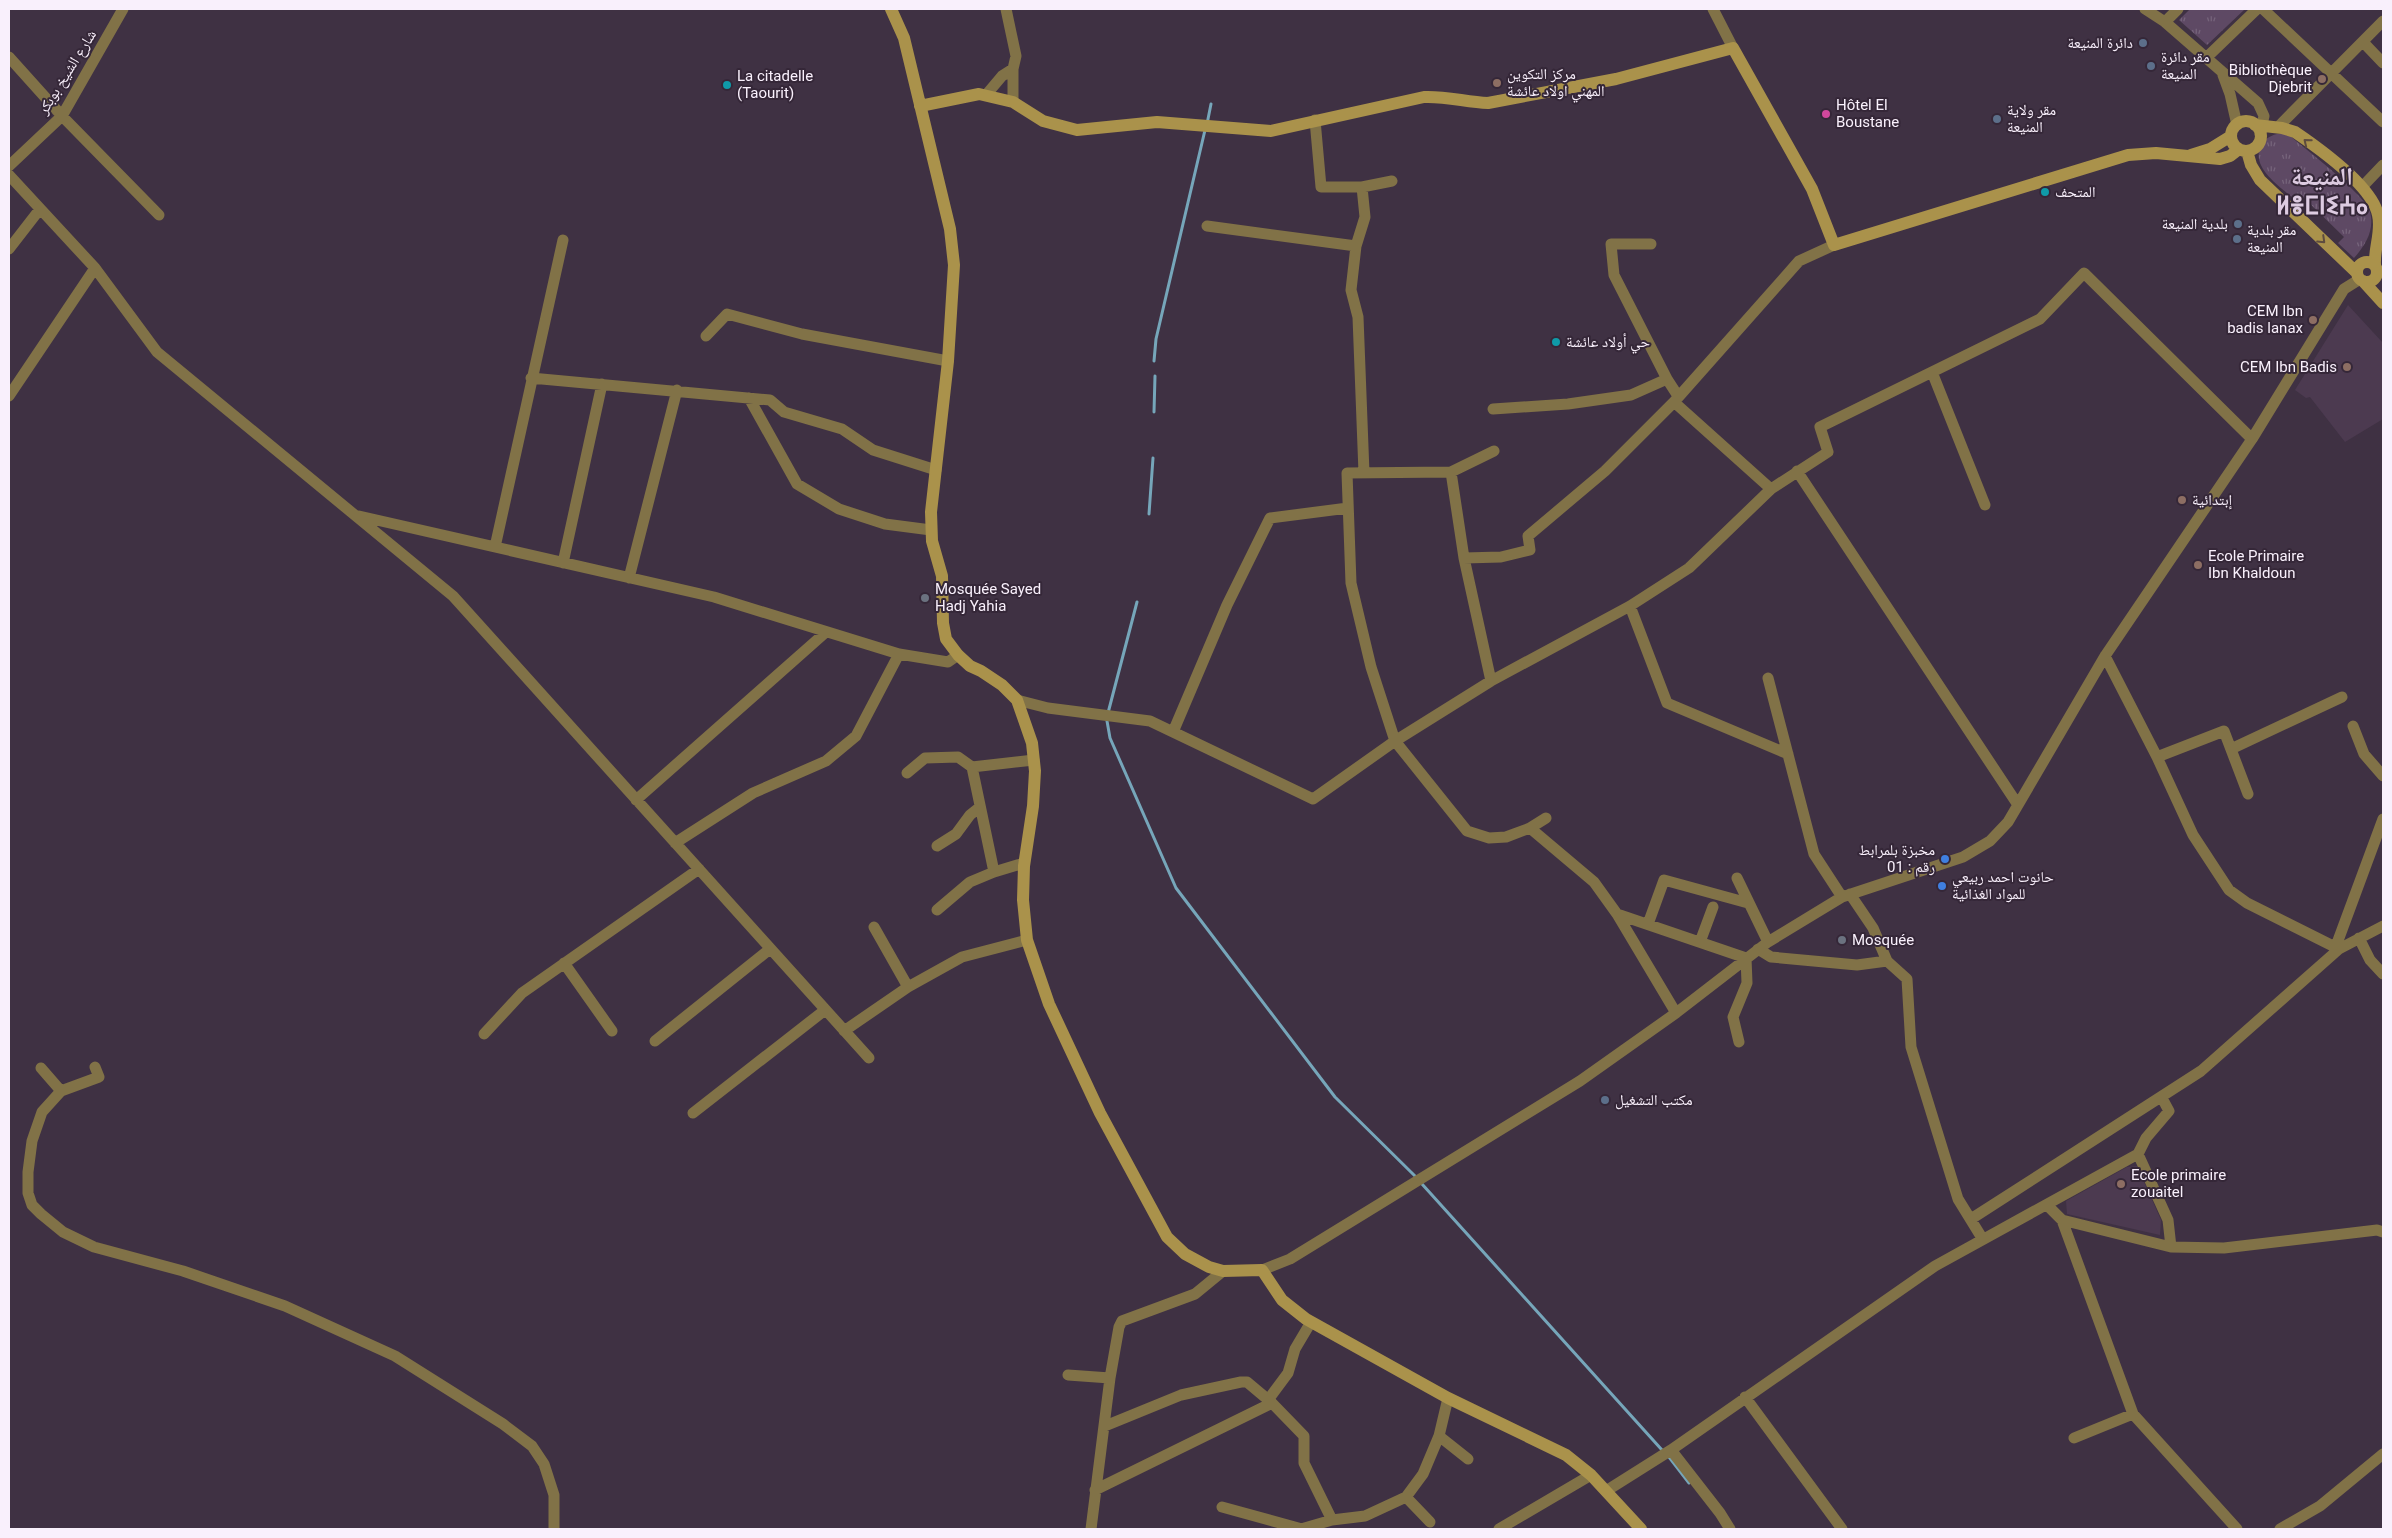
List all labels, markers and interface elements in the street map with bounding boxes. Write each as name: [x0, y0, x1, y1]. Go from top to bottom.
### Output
street label: شارع الشيخ بوبكر: [33, 26, 101, 119]
place label: دائرة المنيعة: [2067, 34, 2133, 52]
marker: دائرة المنيعة: [2137, 37, 2149, 49]
place label: مقر دائرة المنيعة: [2161, 48, 2210, 83]
marker: مقر دائرة المنيعة: [2145, 60, 2157, 72]
place label: Bibliothèque Djebrit: [2229, 61, 2312, 96]
place label: مركز التكوين المهني اولاد عائشة: [1507, 65, 1605, 103]
place label: La citadelle (Taourit): [737, 67, 813, 102]
marker: Bibliothèque Djebrit: [2316, 73, 2328, 85]
marker: مركز التكوين المهني اولاد عائشة: [1491, 77, 1503, 89]
marker: La citadelle (Taourit): [721, 79, 733, 91]
place label: Hôtel El Boustane: [1836, 96, 1899, 131]
place label: مقر ولاية المنيعة: [2007, 101, 2056, 136]
marker: Hôtel El Boustane: [1820, 108, 1832, 120]
marker: مقر ولاية المنيعة: [1991, 113, 2003, 125]
one-way arrow: [2304, 138, 2313, 147]
district label: المنيعة ⵍⴻⵎⵏⵉⵄⴰ: [2276, 162, 2368, 220]
place label: المتحف: [2055, 183, 2096, 201]
marker: المتحف: [2039, 186, 2051, 198]
place label: بلدية المنيعة: [2162, 215, 2228, 233]
marker: بلدية المنيعة: [2232, 218, 2244, 230]
place label: مقر بلدية المنيعة: [2247, 221, 2296, 256]
marker: مقر بلدية المنيعة: [2231, 233, 2243, 245]
one-way arrow: [2316, 235, 2325, 244]
place label: CEM Ibn badis lanax: [2227, 302, 2304, 337]
marker: CEM Ibn badis lanax: [2307, 314, 2319, 326]
place label: حي أولاد عائشة: [1566, 333, 1651, 354]
marker: حي أولاد عائشة: [1550, 336, 1562, 348]
place label: CEM Ibn Badis: [2240, 358, 2337, 376]
marker: CEM Ibn Badis: [2341, 361, 2353, 373]
place label: إبتدائية: [2192, 491, 2233, 510]
marker: إبتدائية: [2176, 494, 2188, 506]
place label: Ecole Primaire Ibn Khaldoun: [2208, 547, 2304, 582]
marker: Ecole Primaire Ibn Khaldoun: [2192, 559, 2204, 571]
place label: Mosquée Sayed Hadj Yahia: [935, 580, 1041, 615]
marker: Mosquée Sayed Hadj Yahia: [919, 592, 931, 604]
place label: مخبزة بلمرابط رقم : 01: [1859, 841, 1935, 877]
marker: مخبزة بلمرابط رقم : 01: [1939, 853, 1951, 865]
place label: حانوت احمد ربيعي للمواد الغذائية: [1952, 868, 2054, 903]
marker: حانوت احمد ربيعي للمواد الغذائية: [1936, 880, 1948, 892]
place label: Mosquée: [1852, 931, 1914, 949]
marker: Mosquée: [1836, 934, 1848, 946]
place label: مكتب التشغيل: [1615, 1091, 1693, 1110]
marker: مكتب التشغيل: [1599, 1094, 1611, 1106]
place label: Ecole primaire zouaitel: [2131, 1166, 2226, 1201]
marker: Ecole primaire zouaitel: [2115, 1178, 2127, 1190]

